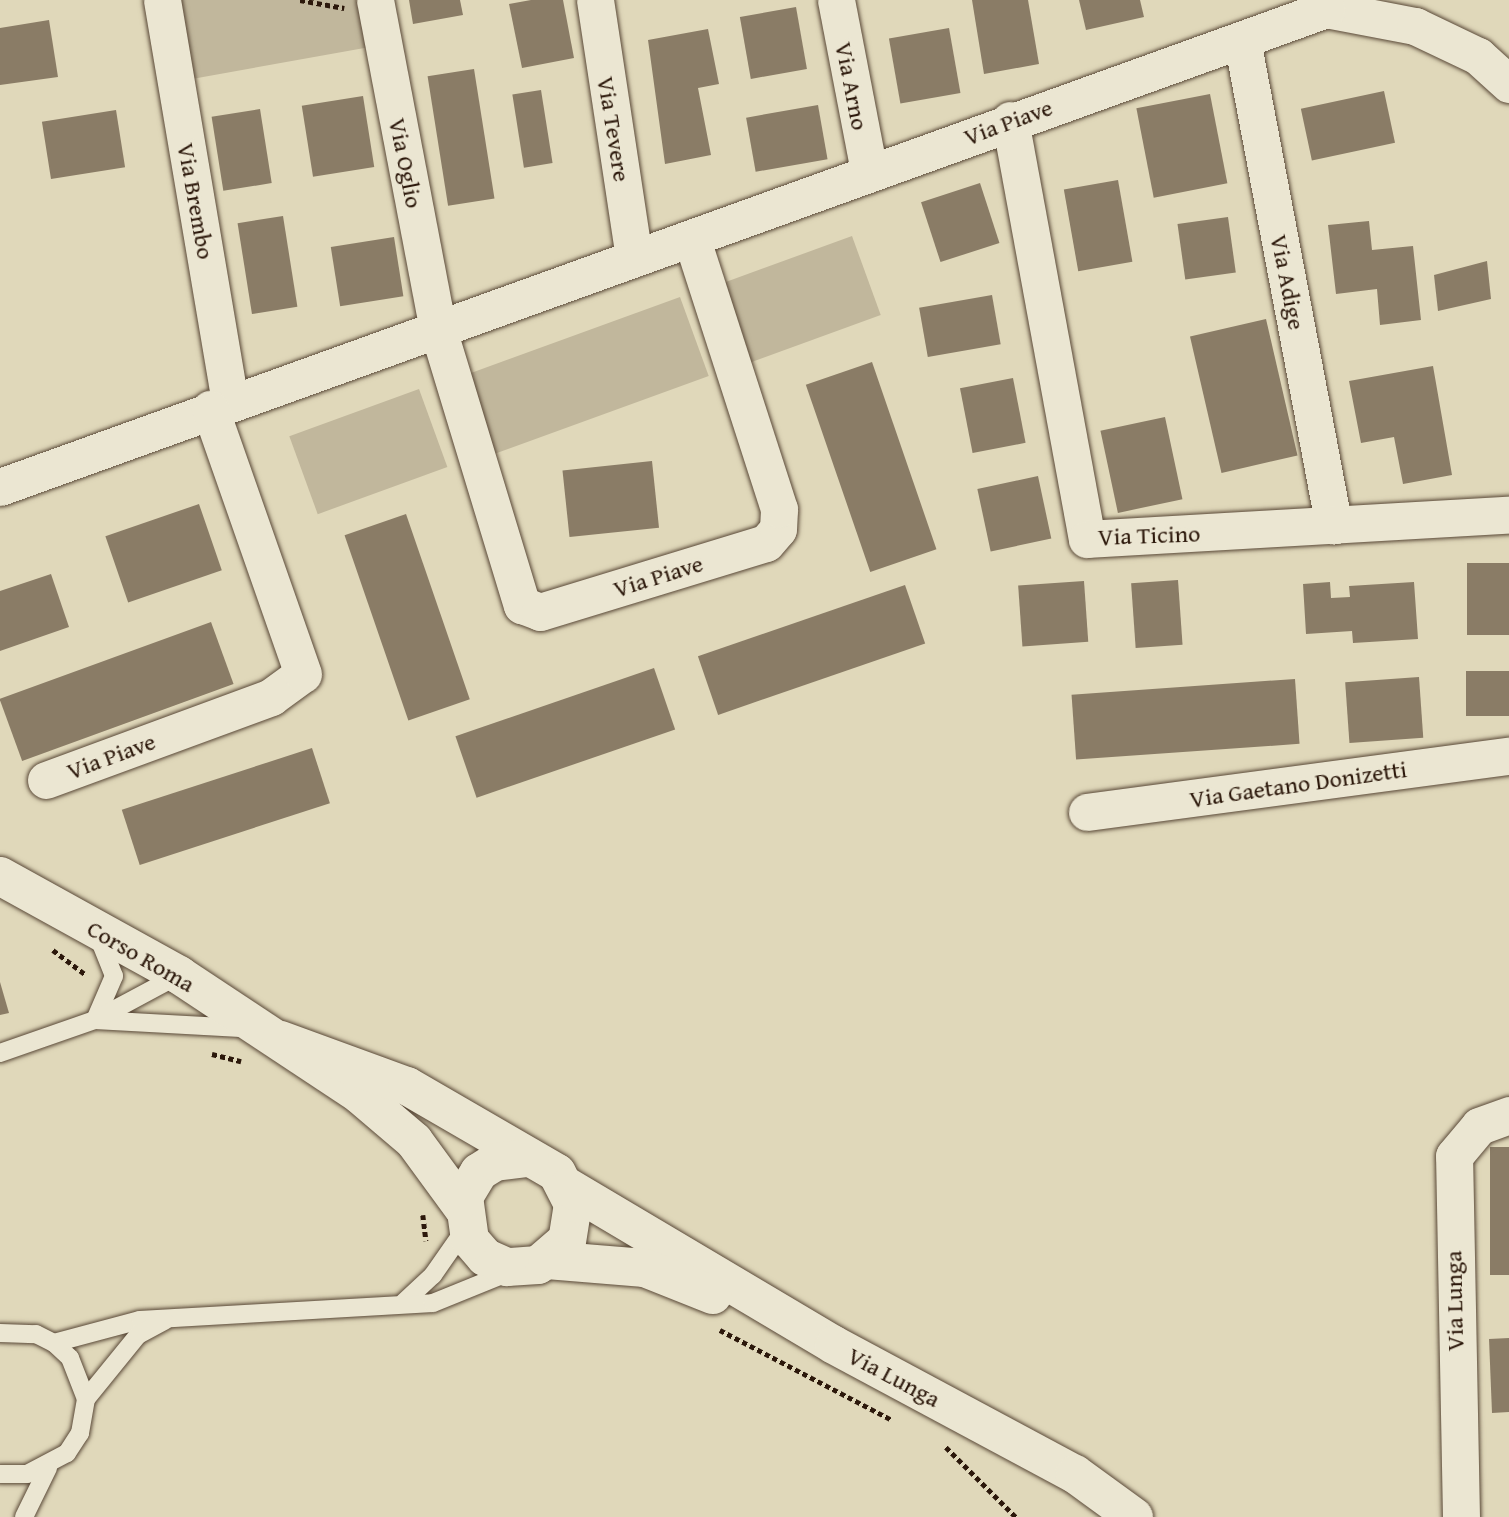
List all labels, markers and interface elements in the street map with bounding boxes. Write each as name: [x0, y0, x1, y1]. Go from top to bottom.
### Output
street label: Via Arno: [829, 39, 875, 133]
street label: Via Tevere: [591, 74, 637, 184]
street label: Via Piave: [960, 93, 1056, 151]
street label: Via Oglio: [383, 115, 429, 211]
street label: Via Brembo: [172, 141, 220, 261]
street label: Via Adige: [1265, 232, 1311, 332]
street label: Via Ticino: [1097, 519, 1201, 551]
street label: Via Piave: [610, 549, 706, 603]
street label: Via Piave: [63, 727, 159, 785]
street label: Via Gaetano Donizetti: [1187, 754, 1409, 814]
street label: Corso Roma: [82, 914, 200, 998]
street label: Via Lunga: [1439, 1250, 1469, 1352]
street label: Via Lunga: [843, 1341, 945, 1413]

